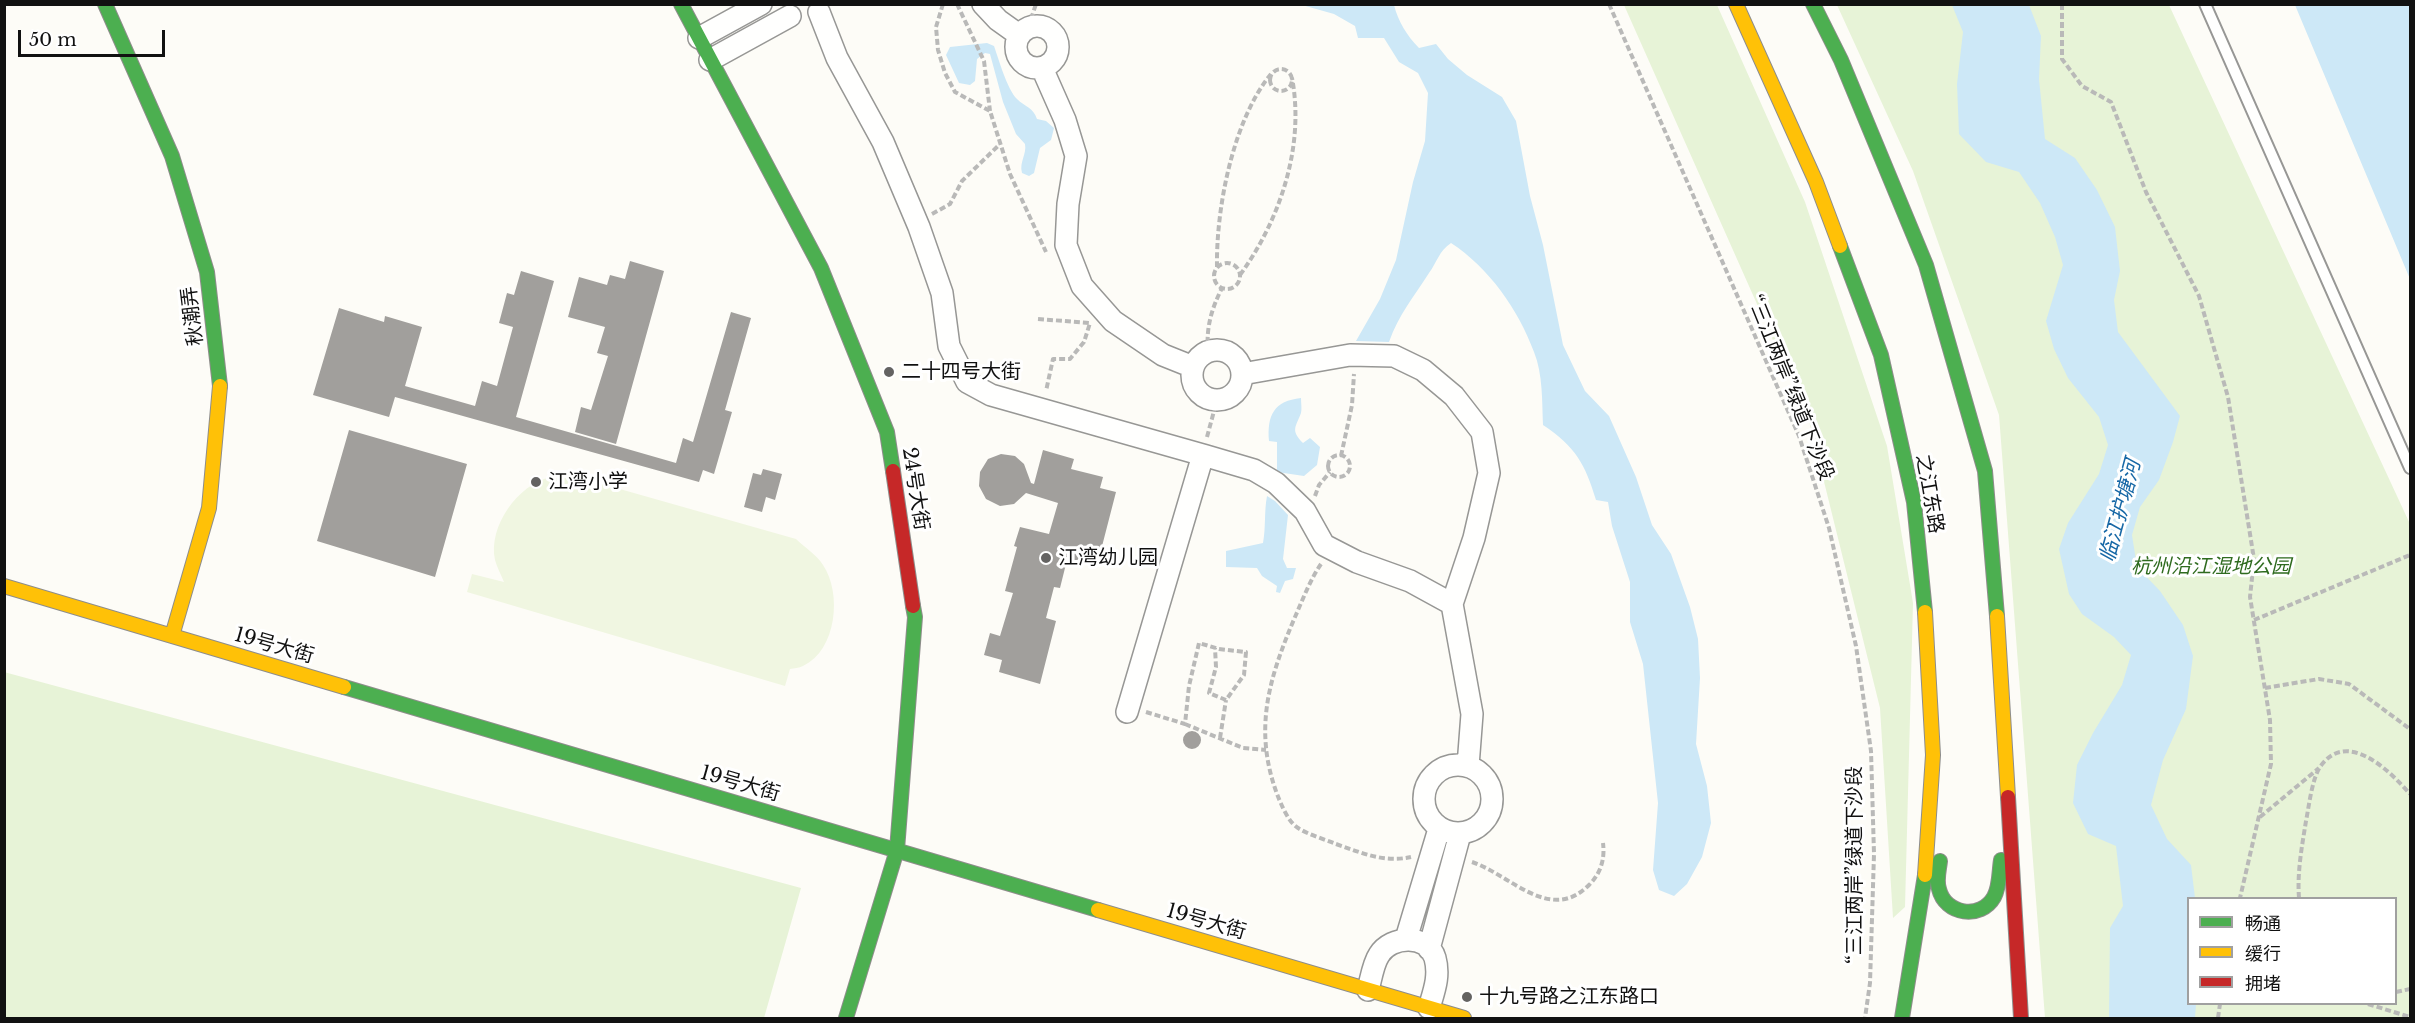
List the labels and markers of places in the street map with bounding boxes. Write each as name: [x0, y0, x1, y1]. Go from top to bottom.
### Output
place label: 二十四号大街: [901, 360, 1021, 384]
marker: 二十四号大街: [882, 365, 896, 379]
place label: 江湾小学: [548, 470, 628, 494]
marker: 江湾小学: [529, 475, 543, 489]
place label: 江湾幼儿园: [1058, 546, 1158, 570]
marker: 江湾幼儿园: [1039, 551, 1053, 565]
place label: 十九号路之江东路口: [1479, 985, 1659, 1009]
marker: 十九号路之江东路口: [1460, 990, 1474, 1004]

